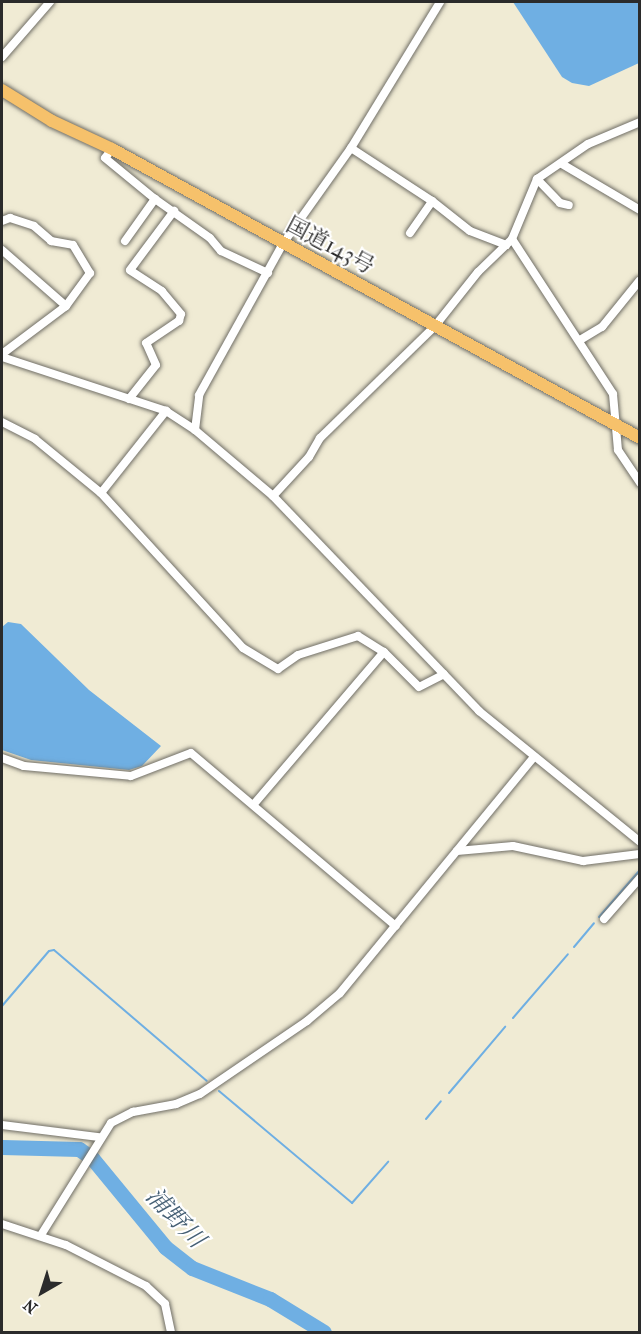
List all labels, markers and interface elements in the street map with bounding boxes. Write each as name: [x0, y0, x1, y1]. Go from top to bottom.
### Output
street label: 国道143号: [281, 212, 379, 280]
water label: 浦野川: [140, 1182, 210, 1254]
north arrow: [12, 1262, 72, 1322]
text: N: [20, 1295, 41, 1318]

